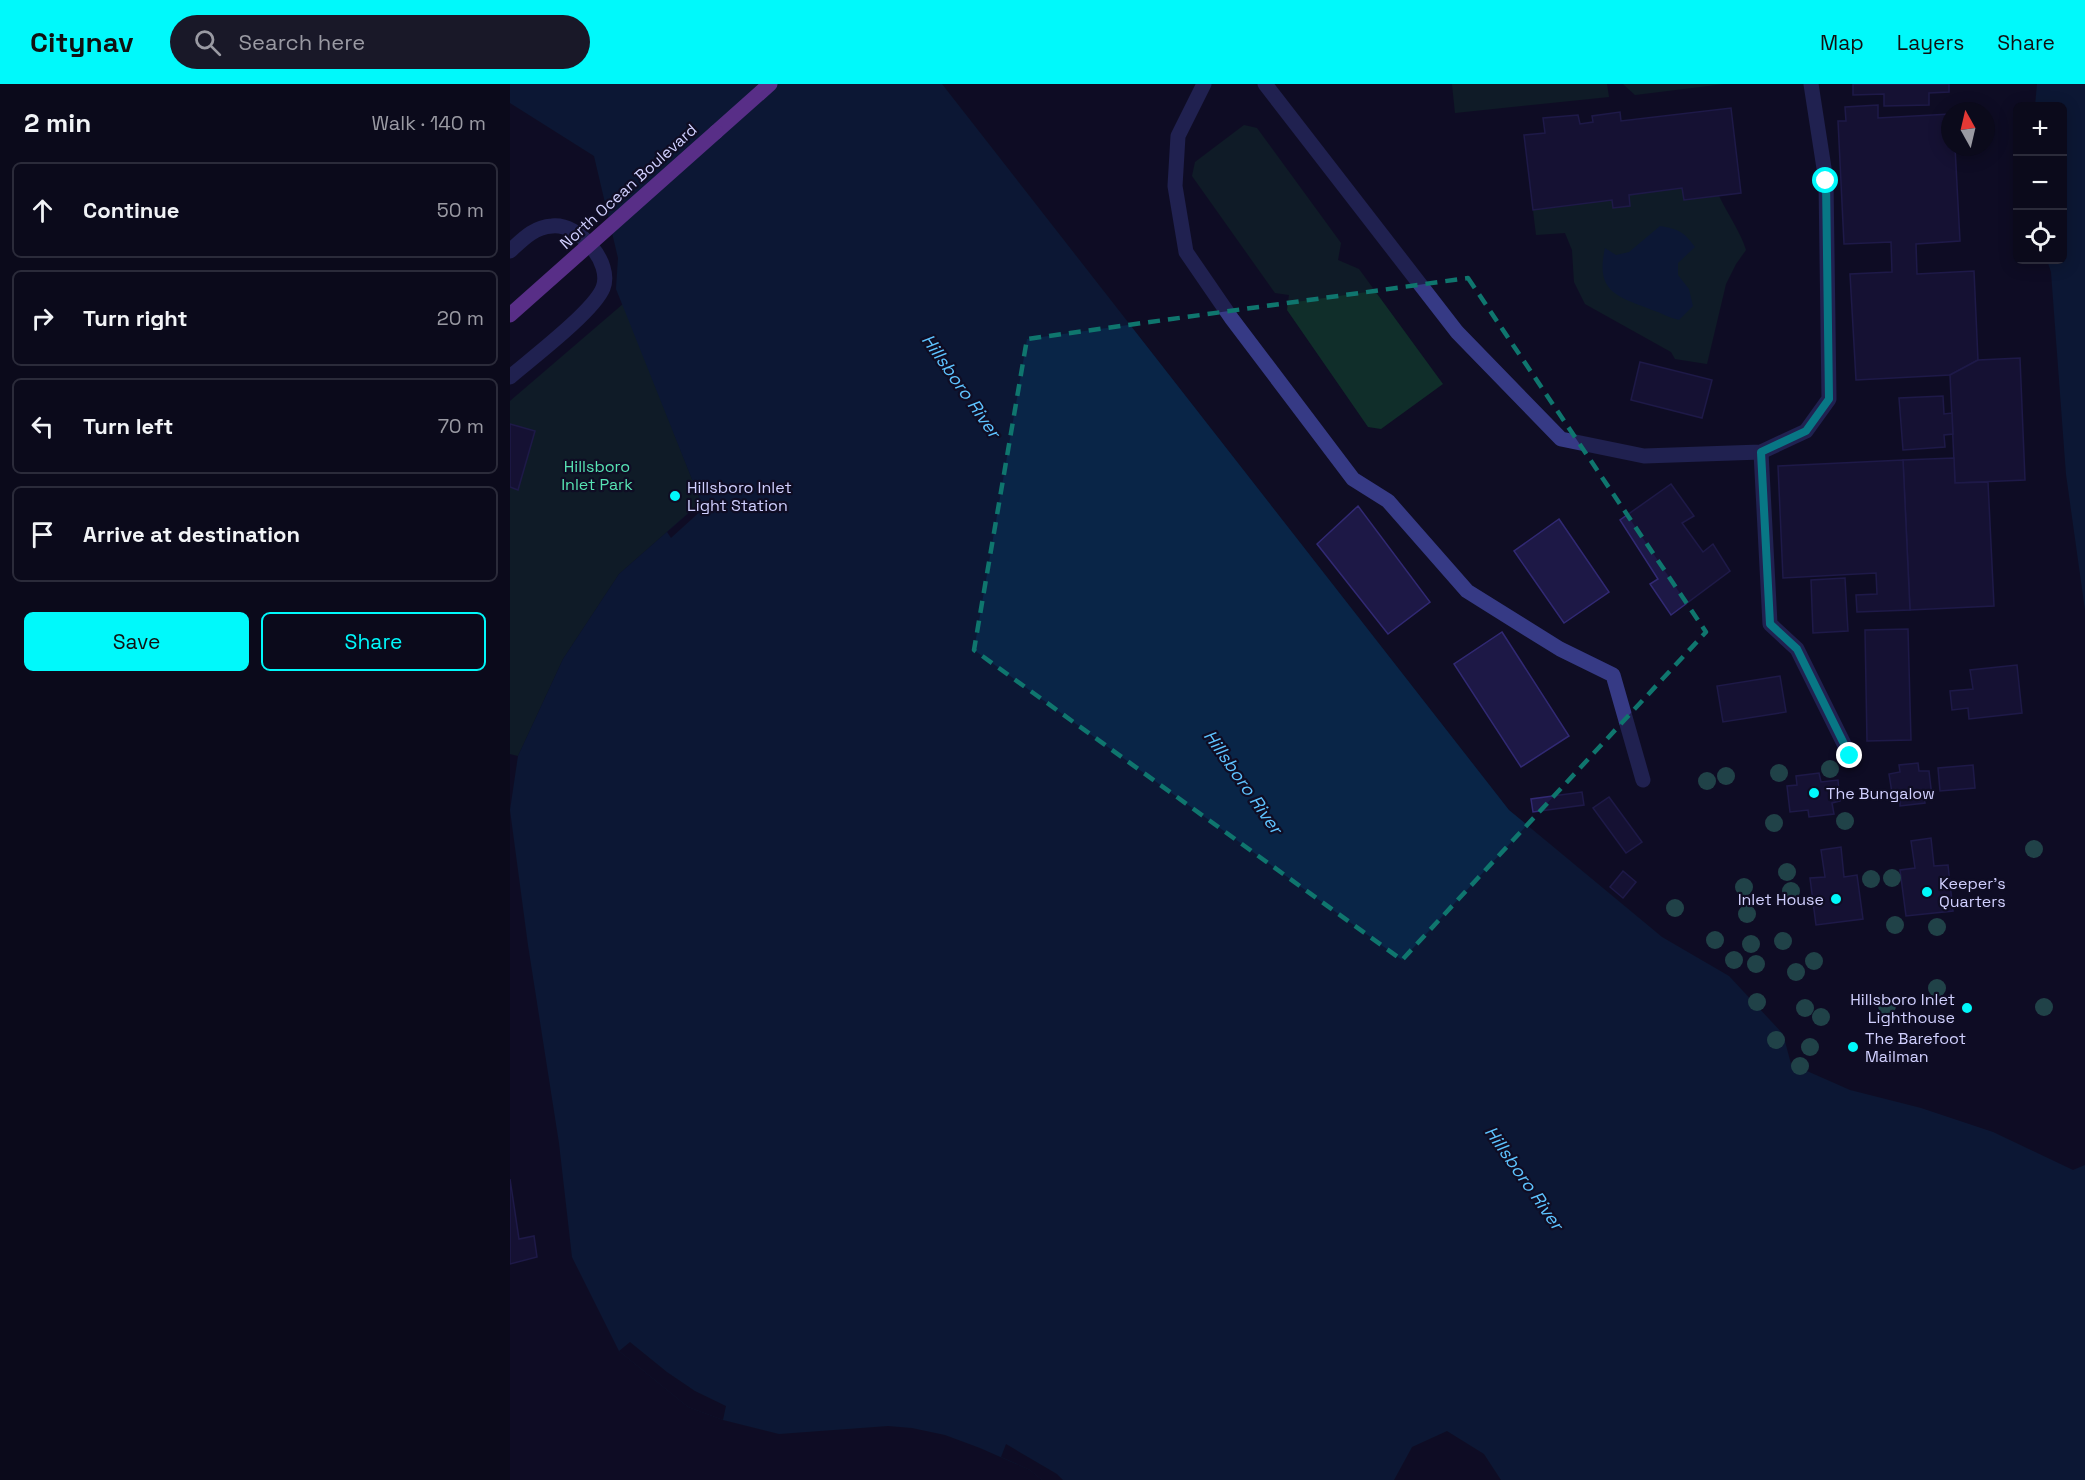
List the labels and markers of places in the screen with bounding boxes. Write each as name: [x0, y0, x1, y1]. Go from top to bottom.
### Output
place label: Hillsboro Inlet Light Station: [687, 477, 792, 516]
marker: Hillsboro Inlet Light Station: [668, 489, 682, 503]
place label: The Bungalow: [1826, 783, 1935, 804]
marker: The Bungalow: [1807, 786, 1821, 800]
place label: Keeper's Quarters: [1939, 873, 2006, 912]
marker: Keeper's Quarters: [1920, 885, 1934, 899]
place label: Inlet House: [1738, 889, 1824, 910]
marker: Inlet House: [1829, 892, 1843, 906]
place label: Hillsboro Inlet Lighthouse: [1850, 989, 1955, 1028]
marker: Hillsboro Inlet Lighthouse: [1960, 1001, 1974, 1015]
place label: The Barefoot Mailman: [1865, 1028, 1966, 1067]
marker: The Barefoot Mailman: [1846, 1040, 1860, 1054]

